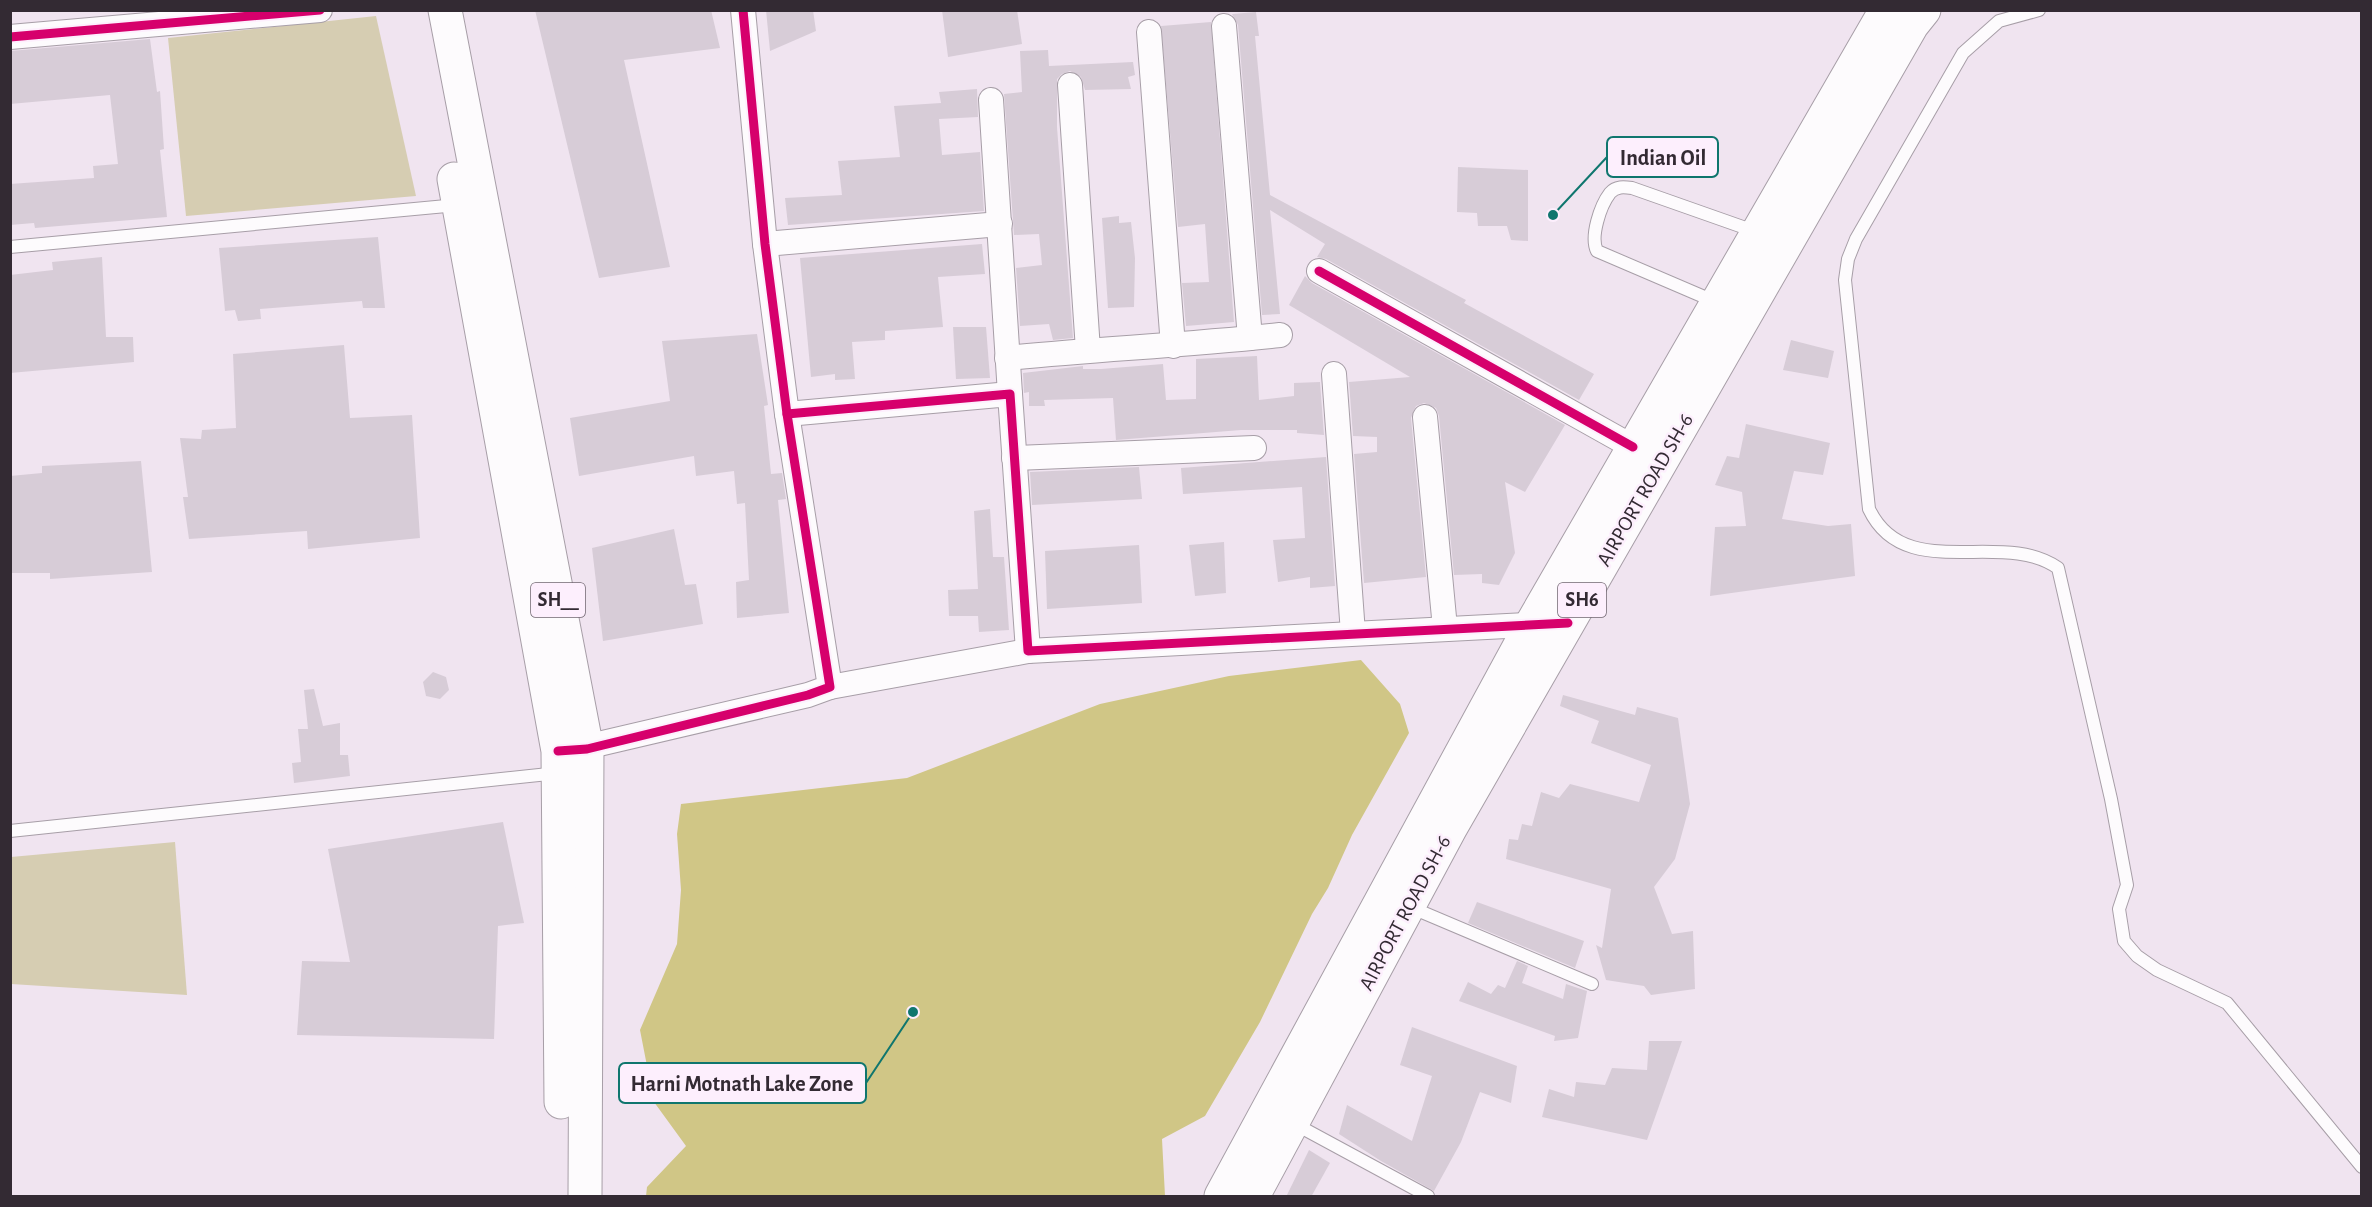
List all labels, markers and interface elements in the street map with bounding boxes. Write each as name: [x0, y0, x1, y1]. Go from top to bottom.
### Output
callout: Indian Oil: [1607, 137, 1718, 177]
text: Indian Oil: [1620, 147, 1706, 169]
street label: AIRPORT ROAD SH-6: [1593, 410, 1697, 570]
road number: SH__: [531, 583, 585, 617]
road number: SH6: [1558, 583, 1606, 617]
street label: AIRPORT ROAD SH-6: [1355, 832, 1455, 994]
callout: Harni Motnath Lake Zone: [619, 1063, 866, 1103]
text: Harni Motnath Lake Zone: [631, 1073, 853, 1095]

